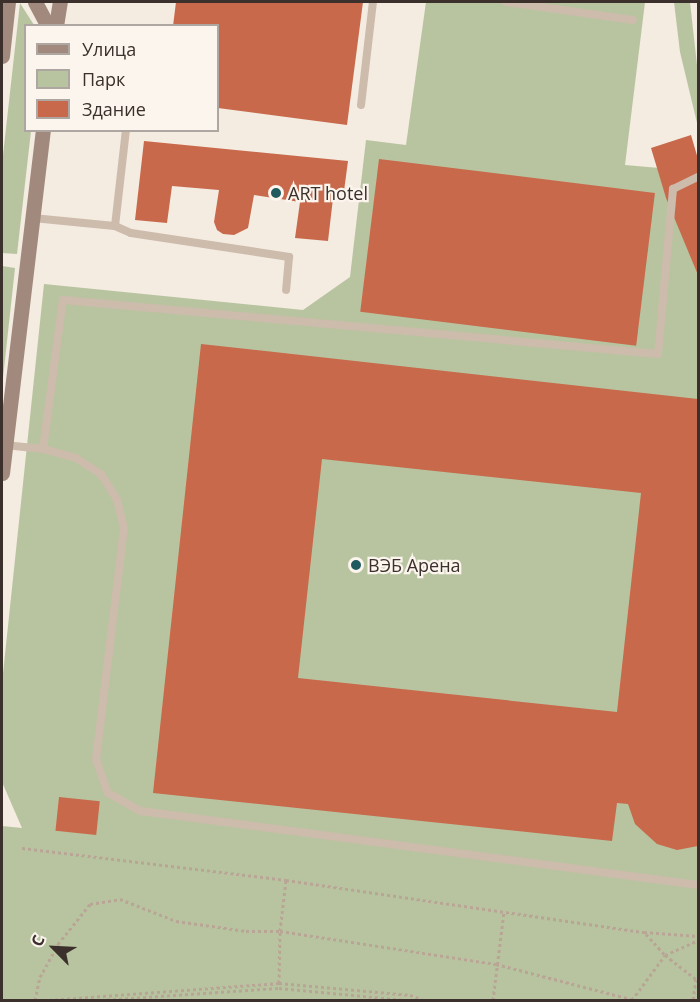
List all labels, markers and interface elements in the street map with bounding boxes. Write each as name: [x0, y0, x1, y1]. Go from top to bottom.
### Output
legend: [24, 24, 219, 132]
text: Улица: [82, 37, 136, 61]
text: Парк: [82, 67, 125, 91]
text: Здание: [82, 97, 146, 121]
place label: ART hotel: [288, 182, 368, 204]
marker: ART hotel: [269, 186, 283, 200]
place label: ВЭБ Арена: [368, 554, 461, 576]
marker: ВЭБ Арена: [349, 558, 363, 572]
north arrow: [24, 918, 84, 978]
text: С: [25, 932, 50, 950]

